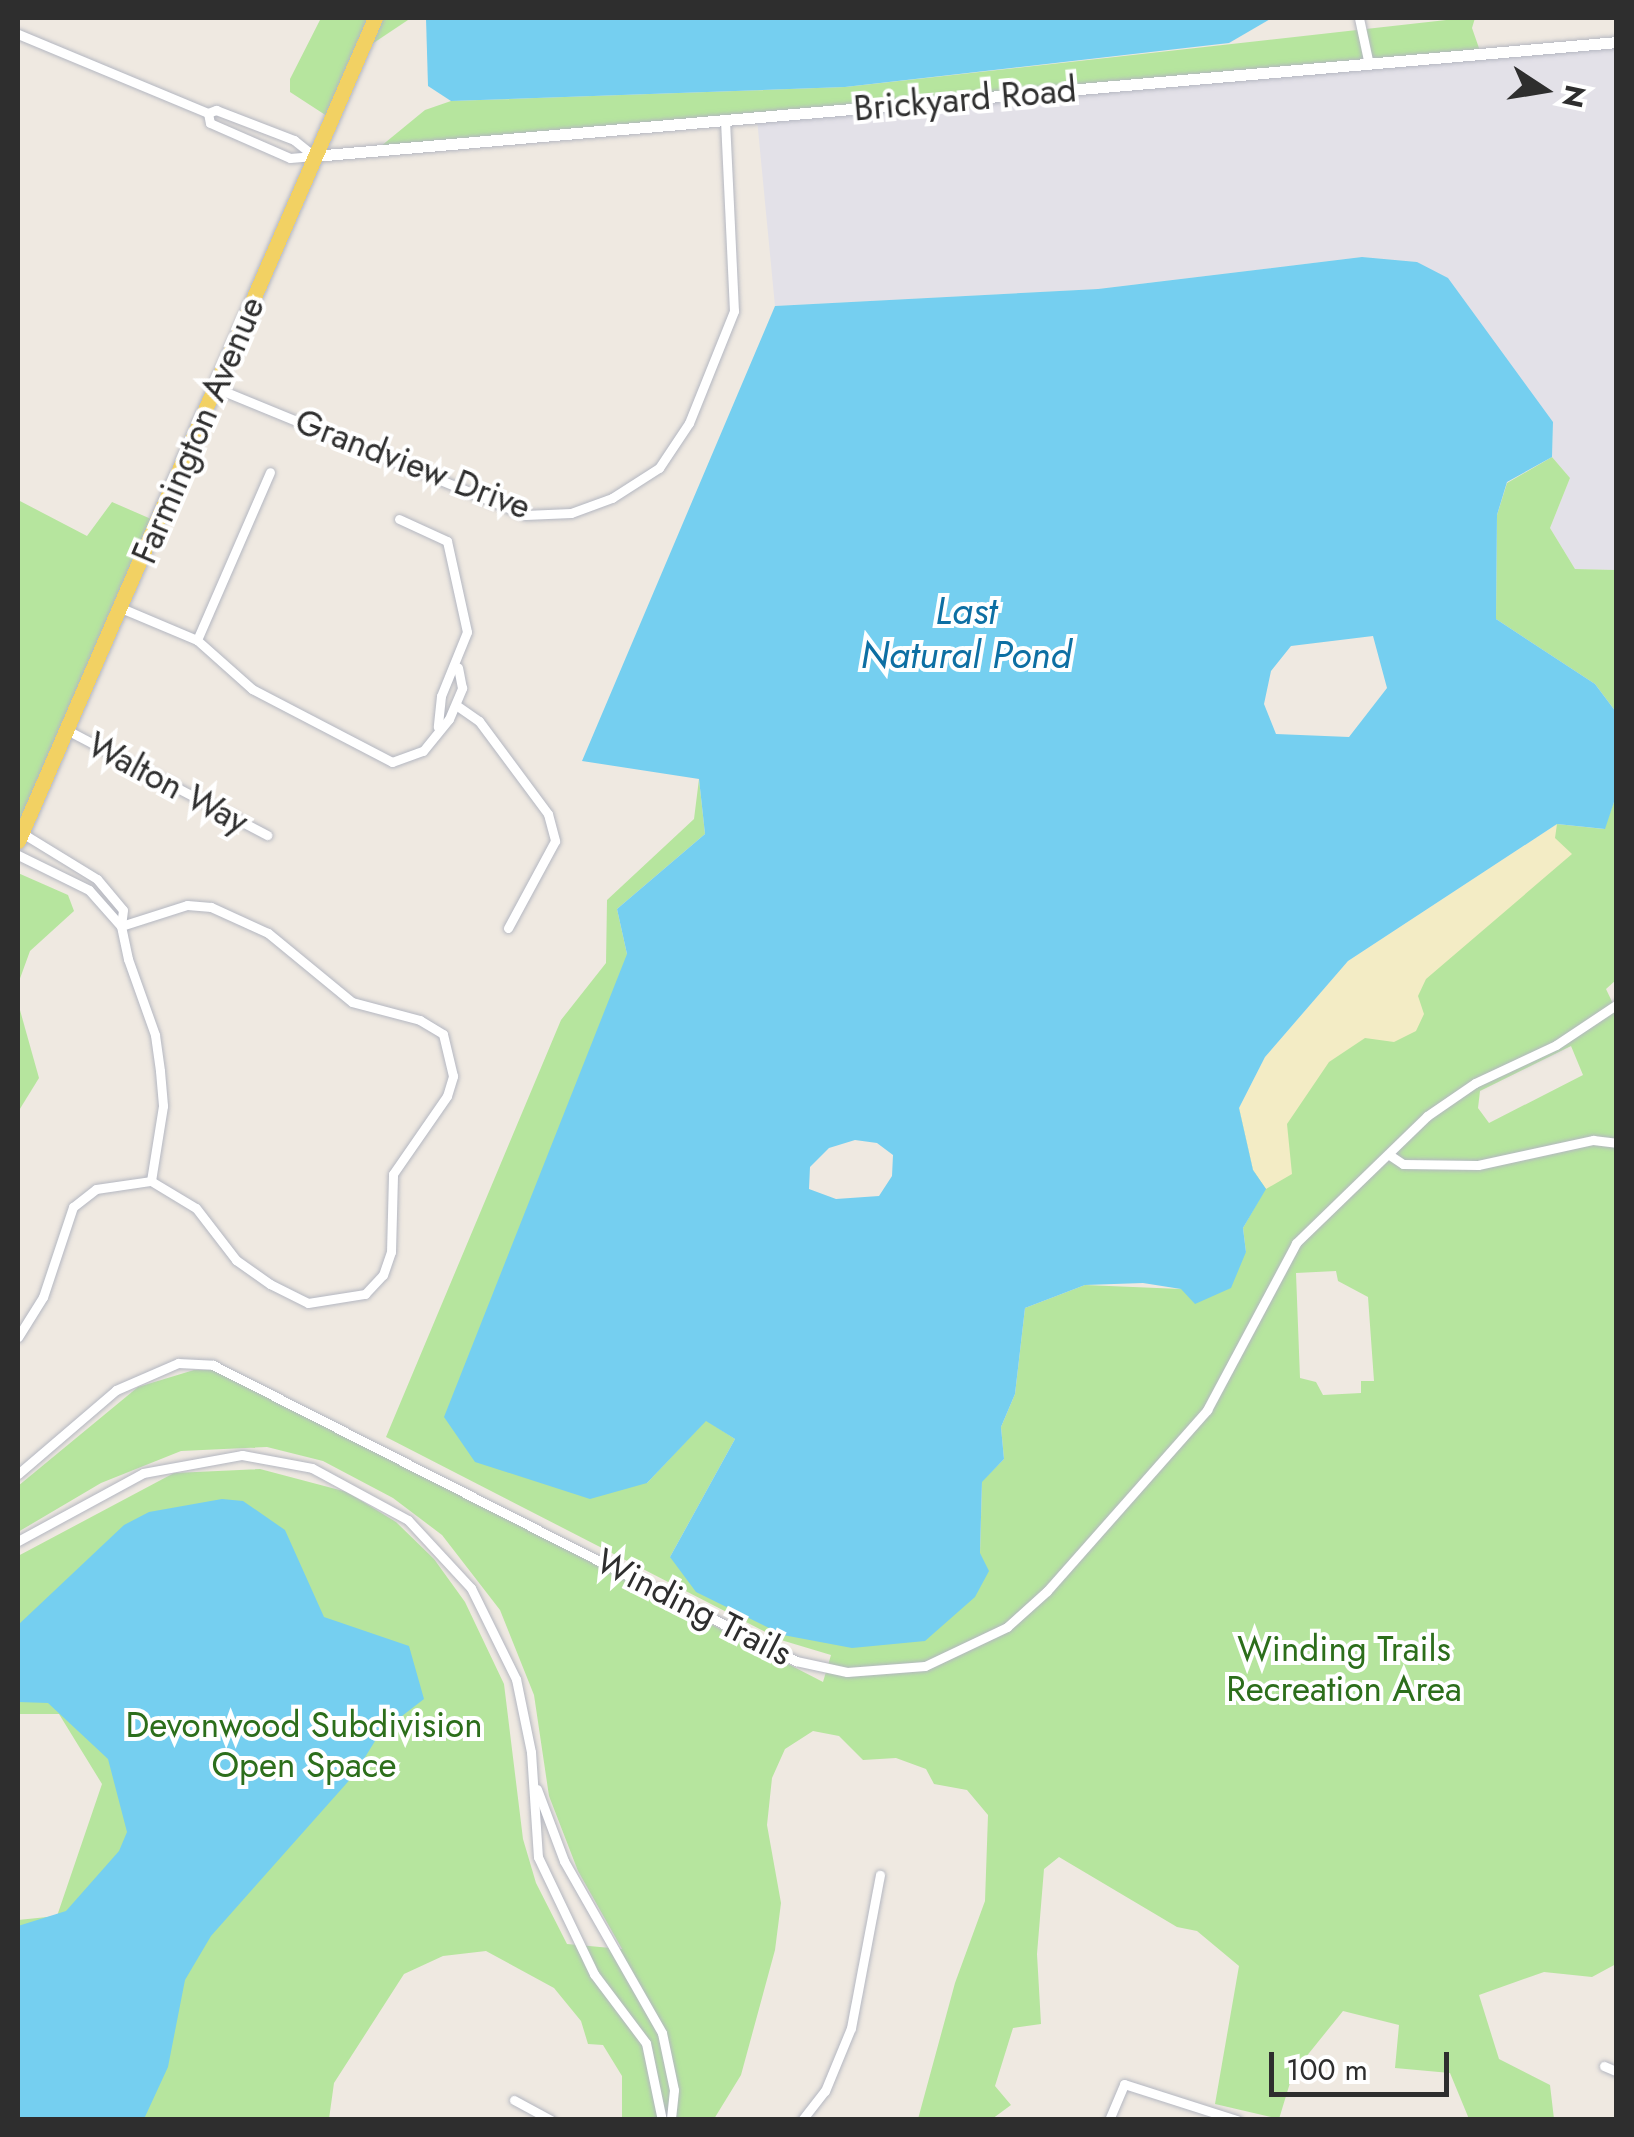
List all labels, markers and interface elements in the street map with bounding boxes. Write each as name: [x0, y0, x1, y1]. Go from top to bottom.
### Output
north arrow: [1494, 40, 1594, 140]
street label: Brickyard Road: [852, 68, 1078, 130]
text: N: [1551, 81, 1596, 111]
street label: Farmington Avenue: [123, 290, 273, 570]
street label: Grandview Drive: [290, 400, 536, 528]
water label: Last Natural Pond: [861, 588, 1071, 678]
street label: Walton Way: [81, 723, 255, 843]
street label: Winding Trails: [589, 1540, 799, 1674]
park label: Winding Trails Recreation Area: [1226, 1628, 1462, 1710]
park label: Devonwood Subdivision Open Space: [125, 1704, 483, 1786]
scale bar: [1274, 2032, 1454, 2094]
text: 100 m: [1286, 2048, 1368, 2091]

